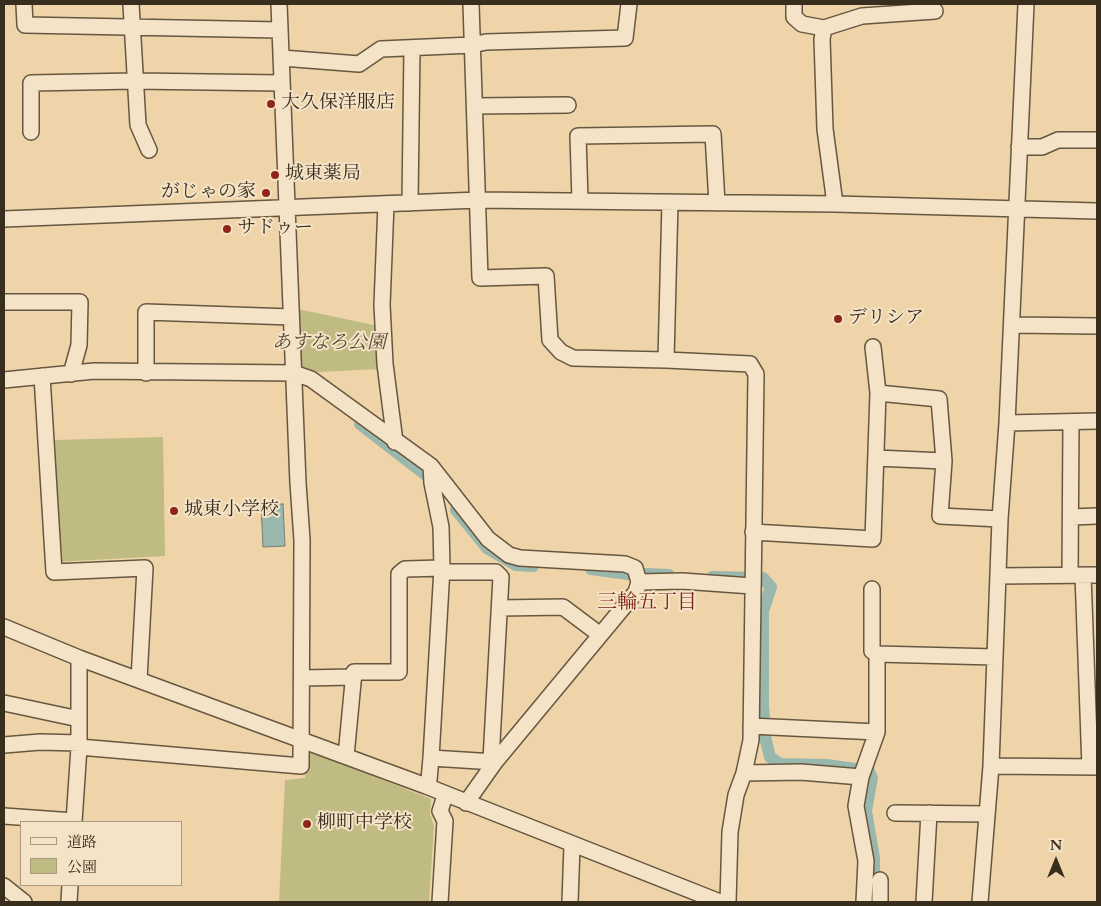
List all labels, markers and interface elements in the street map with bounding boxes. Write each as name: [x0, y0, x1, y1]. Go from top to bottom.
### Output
place label: 大久保洋服店: [281, 93, 395, 115]
marker: 大久保洋服店: [265, 98, 277, 110]
place label: 城東薬局: [285, 164, 361, 186]
marker: 城東薬局: [269, 169, 281, 181]
place label: がじゃの家: [161, 182, 256, 204]
marker: がじゃの家: [260, 187, 272, 199]
place label: サドゥー: [237, 218, 313, 240]
marker: サドゥー: [221, 223, 233, 235]
place label: デリシア: [848, 308, 924, 330]
marker: デリシア: [832, 313, 844, 325]
park label: あすなろ公園: [272, 333, 386, 355]
place label: 城東小学校: [184, 500, 279, 522]
marker: 城東小学校: [168, 505, 180, 517]
district label: 三輪五丁目: [597, 591, 697, 615]
place label: 柳町中学校: [317, 813, 412, 835]
marker: 柳町中学校: [301, 818, 313, 830]
legend: [20, 821, 182, 886]
text: 道路: [67, 832, 97, 852]
north arrow: [1031, 836, 1081, 886]
text: N: [1050, 836, 1062, 855]
text: 公園: [67, 857, 97, 877]

